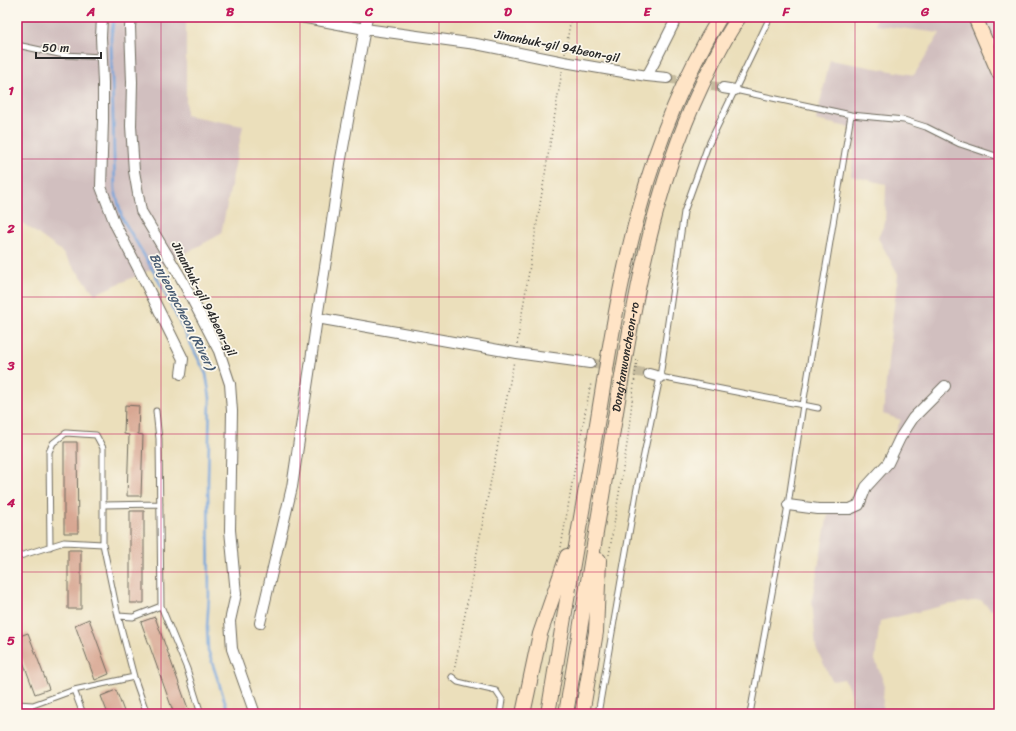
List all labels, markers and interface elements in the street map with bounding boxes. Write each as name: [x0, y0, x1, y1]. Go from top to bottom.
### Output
text: A: [86, 0, 95, 23]
text: B: [226, 0, 235, 23]
text: C: [364, 0, 374, 23]
text: D: [504, 0, 512, 23]
text: E: [643, 0, 652, 23]
text: F: [781, 0, 790, 23]
text: G: [920, 0, 930, 23]
street label: Jinanbuk-gil 94beon-gil: [492, 23, 622, 69]
scale bar: [36, 34, 101, 60]
text: 50 m: [42, 37, 69, 59]
text: 1: [8, 79, 14, 102]
text: 2: [6, 217, 15, 240]
street label: Jinanbuk-gil 94beon-gil: [165, 237, 243, 361]
water label: Banjeongcheon (River): [143, 249, 223, 376]
street label: Dongtanwoncheon-ro: [605, 300, 646, 414]
text: 3: [6, 354, 15, 377]
text: 4: [6, 491, 16, 514]
text: 5: [7, 629, 15, 652]

